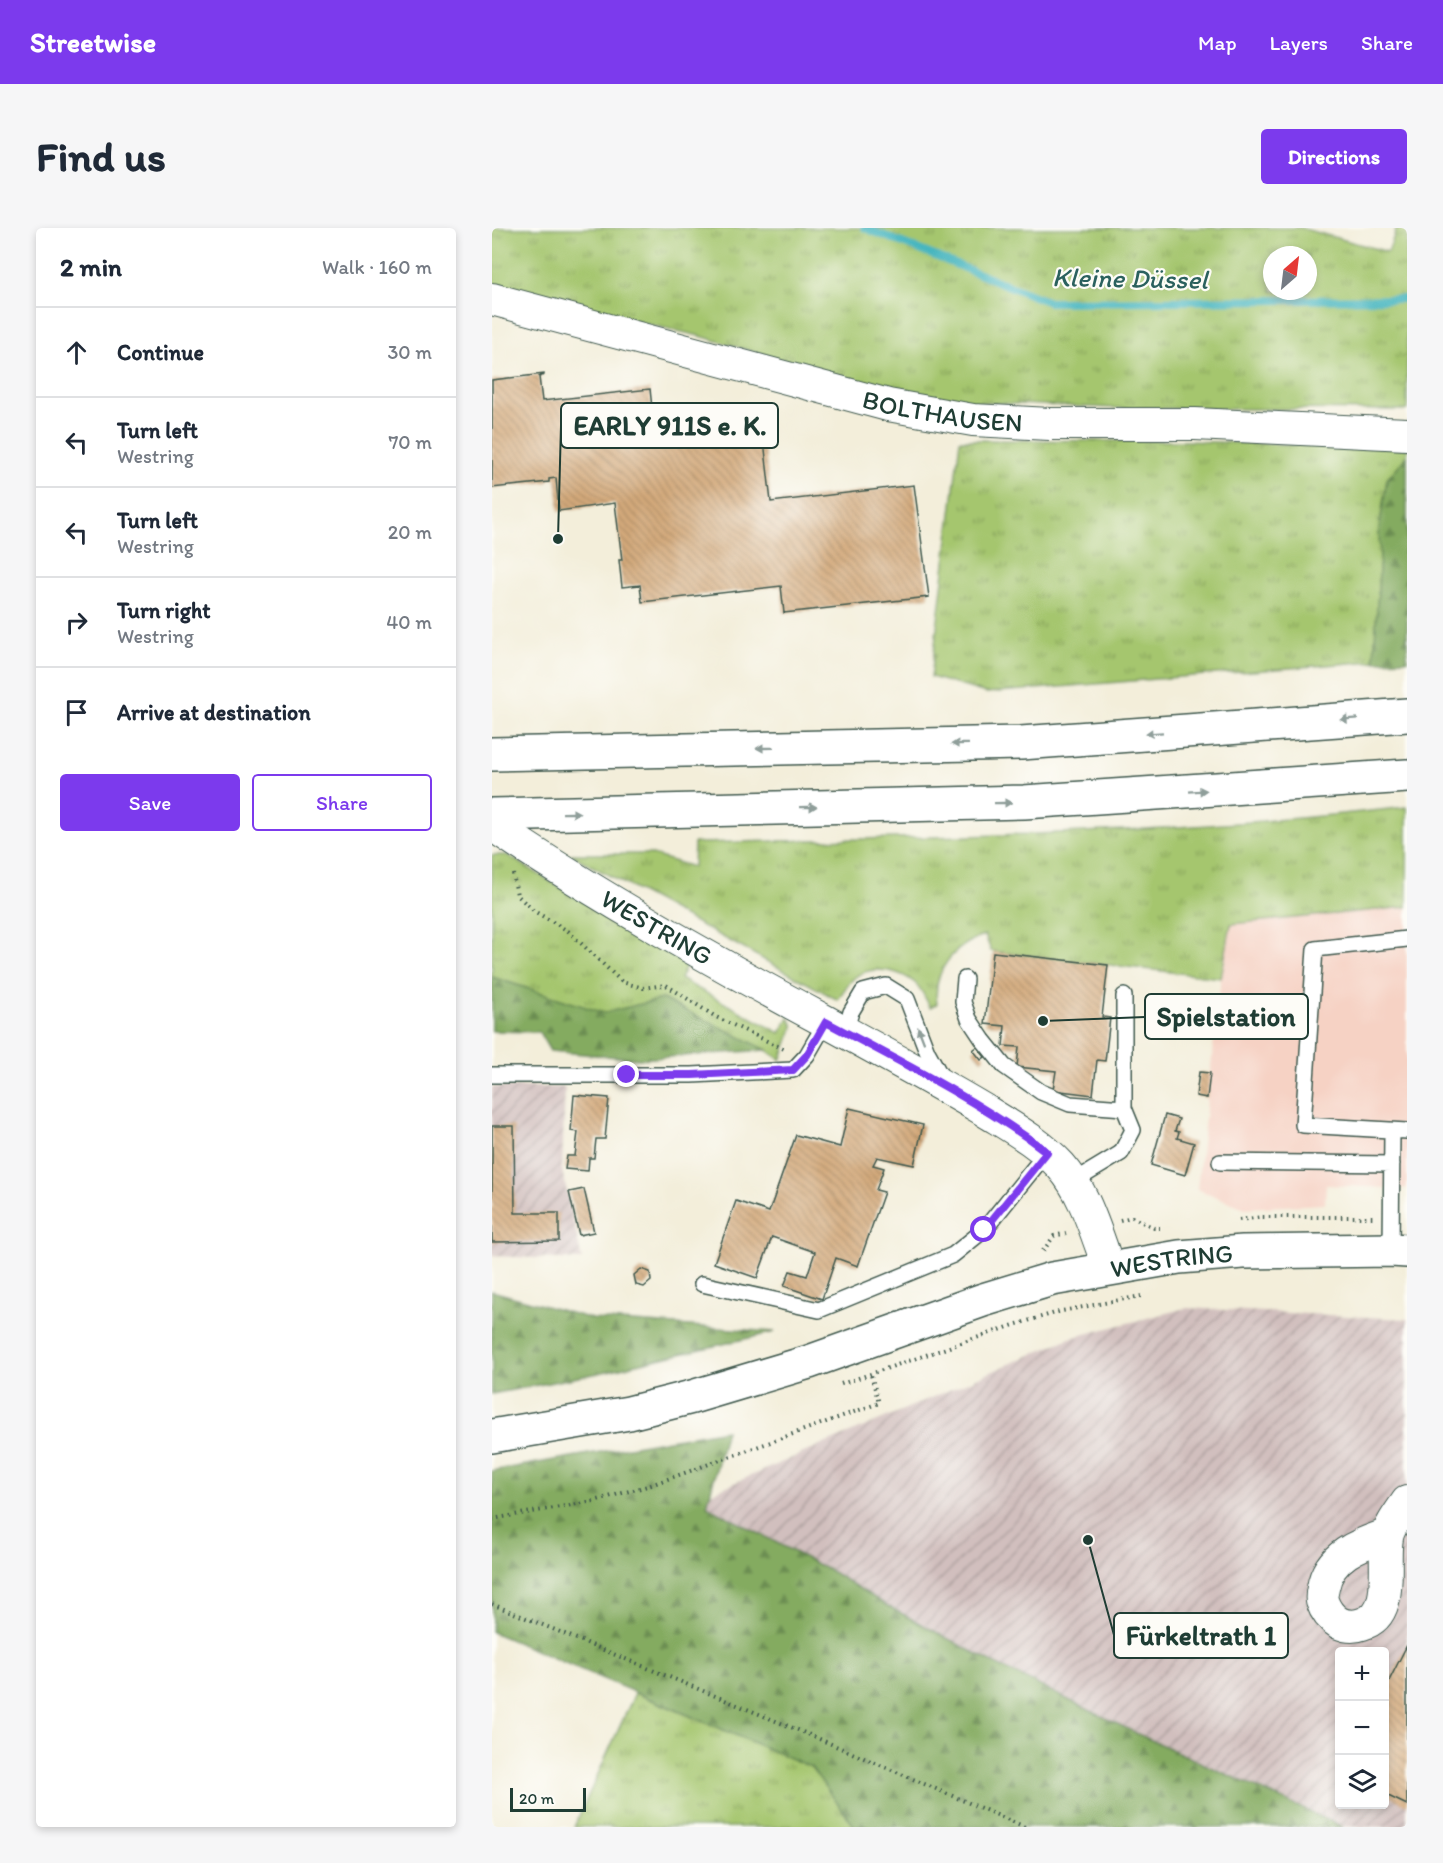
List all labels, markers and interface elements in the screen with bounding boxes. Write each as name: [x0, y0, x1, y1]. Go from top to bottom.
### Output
text: Streetwise: [30, 25, 156, 59]
text: Map: [1198, 30, 1237, 55]
text: Layers: [1270, 30, 1328, 55]
text: Share: [1361, 30, 1413, 55]
button: Directions: [1261, 129, 1407, 184]
text: Find us: [36, 131, 166, 182]
north arrow: [1263, 246, 1317, 300]
text: 2 min: [60, 251, 122, 283]
text: Walk · 160 m: [322, 255, 432, 279]
water label: Kleine Düssel: [1052, 260, 1210, 296]
icon: ahead: [60, 336, 93, 369]
text: Continue: [117, 339, 204, 366]
text: 30 m: [387, 340, 432, 364]
street label: BOLTHAUSEN: [859, 383, 1023, 439]
callout: EARLY 911S e. K.: [561, 403, 778, 448]
text: EARLY 911S e. K.: [573, 409, 767, 442]
text: Turn left: [117, 417, 198, 444]
icon: left: [60, 426, 93, 459]
text: 70 m: [388, 430, 432, 454]
text: Westring: [117, 444, 194, 468]
text: Turn left: [117, 507, 198, 534]
icon: left: [60, 516, 93, 549]
text: 20 m: [388, 520, 432, 544]
text: Westring: [117, 534, 194, 558]
text: Turn right: [117, 597, 211, 624]
icon: right: [60, 606, 93, 639]
text: 40 m: [386, 610, 432, 634]
text: Westring: [117, 624, 194, 648]
icon: arrive: [60, 696, 93, 729]
text: Arrive at destination: [117, 699, 311, 726]
one-way arrow: [1339, 714, 1358, 724]
one-way arrow: [1145, 728, 1164, 738]
one-way arrow: [950, 739, 969, 749]
one-way arrow: [755, 743, 774, 753]
button: Save: [60, 774, 240, 831]
button: Share: [252, 774, 432, 831]
one-way arrow: [1188, 786, 1207, 795]
one-way arrow: [994, 798, 1013, 808]
one-way arrow: [799, 803, 818, 812]
one-way arrow: [562, 808, 581, 818]
street label: WESTRING: [595, 882, 718, 972]
callout: Spielstation: [1145, 994, 1308, 1039]
text: Spielstation: [1156, 1000, 1296, 1033]
one-way arrow: [916, 1026, 926, 1044]
route end: [613, 1061, 639, 1087]
route start: [970, 1216, 996, 1242]
street label: WESTRING: [1108, 1237, 1234, 1285]
callout: Fürkeltrath 1: [1114, 1613, 1288, 1658]
text: Fürkeltrath 1: [1126, 1619, 1277, 1652]
map controls: [1335, 1647, 1389, 1809]
button: +: [1335, 1647, 1389, 1701]
button: −: [1335, 1701, 1389, 1755]
button: layers: [1335, 1755, 1389, 1809]
scale bar: [510, 1785, 586, 1812]
text: 20 m: [519, 1789, 554, 1808]

